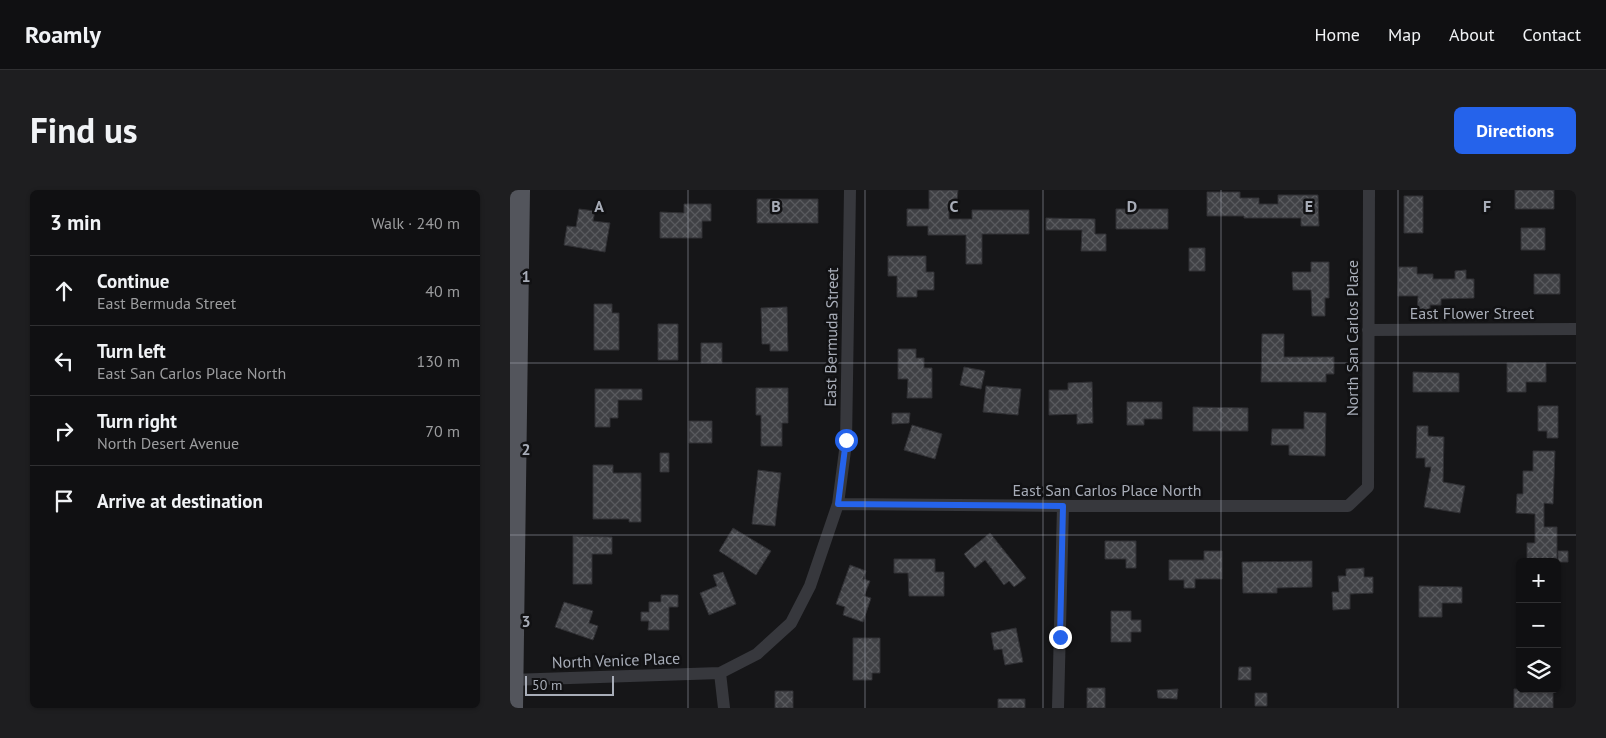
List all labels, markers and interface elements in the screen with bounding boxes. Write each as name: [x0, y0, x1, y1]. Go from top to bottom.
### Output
text: Roamly: [25, 19, 101, 50]
text: Home: [1314, 23, 1360, 46]
text: Map: [1388, 23, 1421, 46]
text: About: [1449, 23, 1495, 46]
text: Contact: [1523, 23, 1581, 46]
text: Find us: [30, 107, 138, 153]
button: Directions: [1454, 107, 1576, 154]
text: A: [594, 196, 604, 216]
text: B: [771, 196, 781, 216]
text: C: [950, 196, 959, 216]
text: D: [1127, 196, 1137, 216]
text: E: [1305, 196, 1313, 216]
text: F: [1483, 196, 1491, 216]
text: 3 min: [50, 209, 101, 236]
text: Walk · 240 m: [371, 213, 460, 233]
street label: North San Carlos Place: [1342, 260, 1362, 416]
text: 1: [521, 266, 531, 286]
street label: East Bermuda Street: [820, 267, 842, 407]
text: Continue: [97, 269, 169, 293]
icon: ahead: [50, 277, 78, 305]
text: 40 m: [425, 281, 460, 301]
text: East Bermuda Street: [97, 293, 236, 313]
street label: East Flower Street: [1410, 303, 1535, 323]
text: Turn left: [97, 339, 166, 363]
icon: left: [50, 347, 78, 375]
text: 130 m: [417, 351, 460, 371]
text: East San Carlos Place North: [97, 363, 286, 383]
text: Turn right: [97, 409, 177, 433]
icon: right: [50, 417, 78, 445]
text: 70 m: [425, 421, 460, 441]
route start: [835, 429, 858, 452]
text: North Desert Avenue: [97, 433, 239, 453]
text: 2: [521, 439, 531, 459]
street label: East San Carlos Place North: [1012, 480, 1202, 500]
icon: arrive: [50, 487, 78, 515]
text: Arrive at destination: [97, 489, 263, 513]
map controls: [1516, 558, 1561, 693]
button: +: [1516, 558, 1561, 603]
button: −: [1516, 603, 1561, 648]
text: 3: [521, 611, 531, 631]
route end: [1049, 626, 1072, 649]
street label: North Venice Place: [552, 648, 680, 672]
button: layers: [1516, 648, 1561, 693]
scale bar: [525, 673, 614, 696]
text: 50 m: [532, 676, 562, 694]

